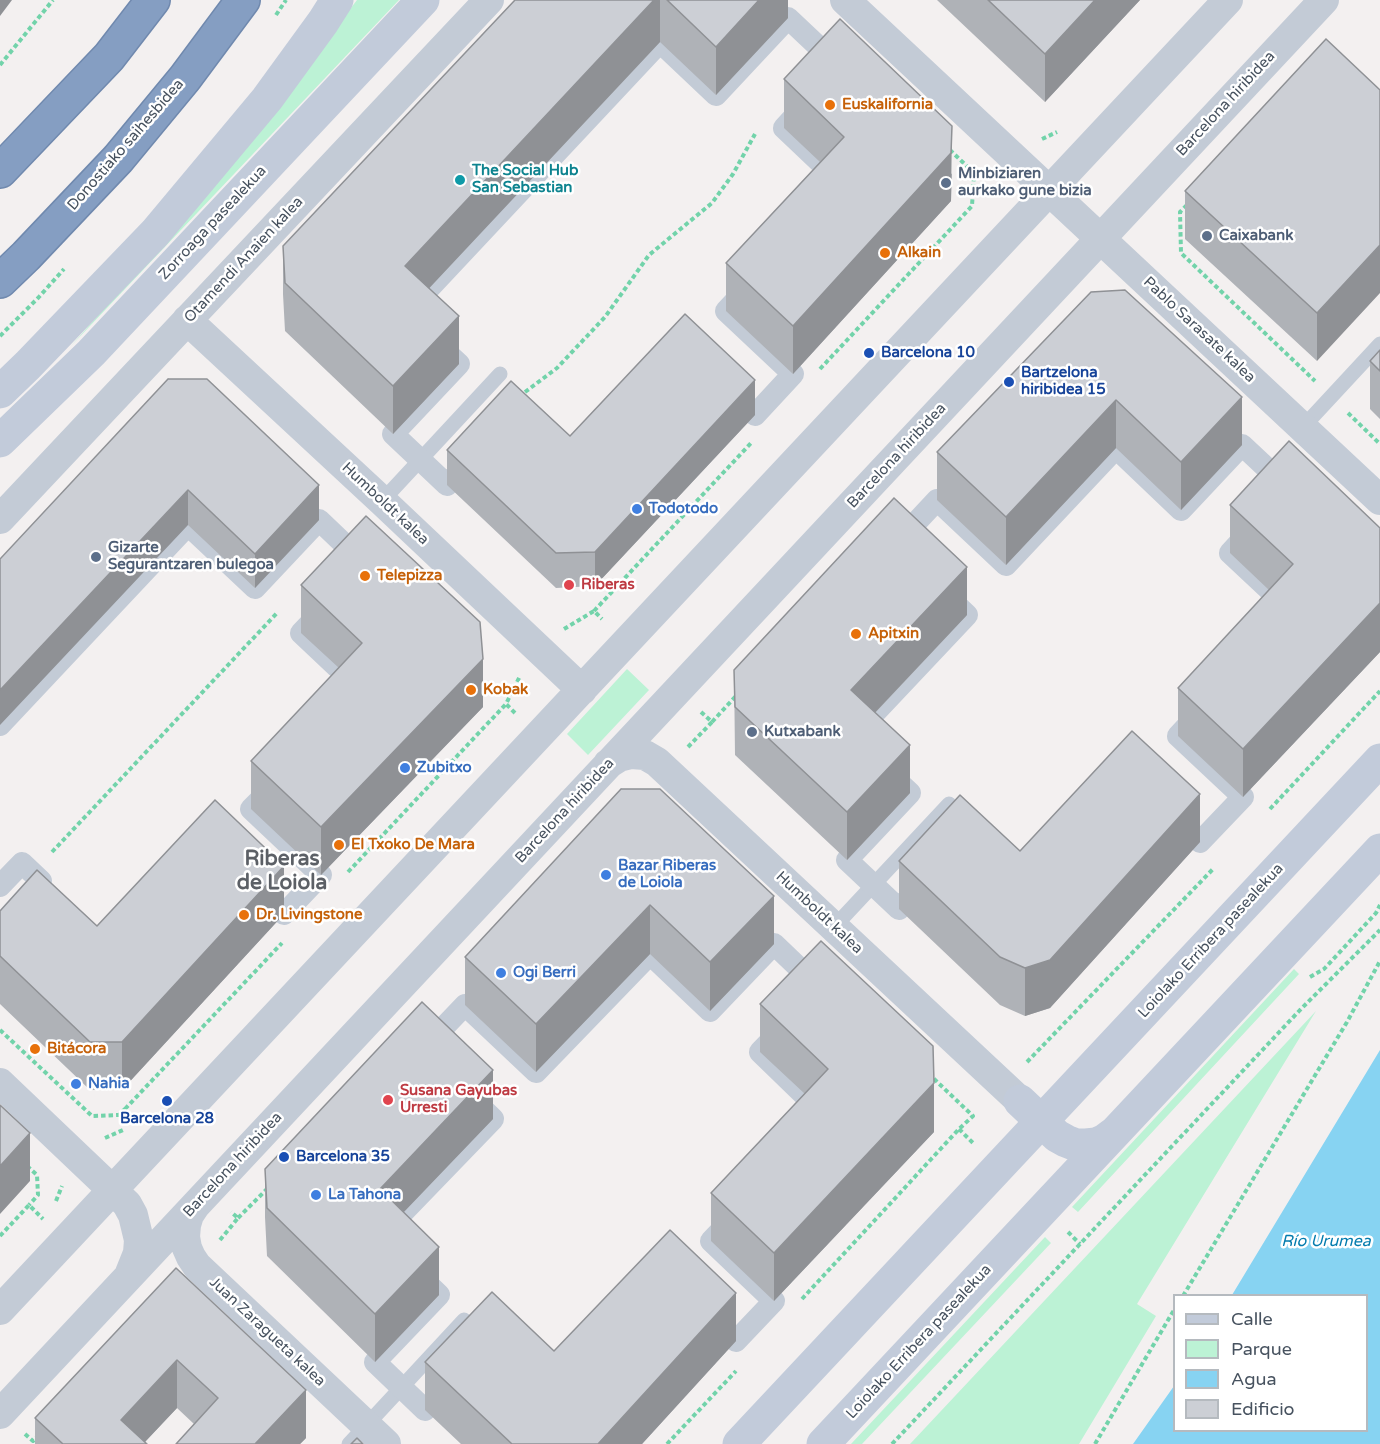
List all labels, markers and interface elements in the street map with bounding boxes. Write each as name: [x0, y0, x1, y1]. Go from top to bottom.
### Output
street label: Barcelona hiribidea: [1173, 48, 1279, 160]
street label: Donostiako saihesbidea: [64, 76, 188, 214]
place label: Euskalifornia: [842, 96, 933, 114]
marker: Euskalifornia: [823, 98, 837, 112]
street label: Zorroaga pasealekua: [156, 162, 270, 284]
place label: The Social Hub San Sebastian: [472, 162, 578, 197]
place label: Minbiziaren aurkako gune bizia: [958, 165, 1092, 200]
marker: The Social Hub San Sebastian: [453, 173, 467, 187]
marker: Minbiziaren aurkako gune bizia: [939, 176, 953, 190]
street label: Otamendi Anaien kalea: [181, 193, 307, 327]
place label: Caixabank: [1219, 227, 1293, 245]
marker: Caixabank: [1200, 229, 1214, 243]
place label: Alkain: [897, 244, 941, 262]
marker: Alkain: [878, 246, 892, 260]
street label: Pablo Sarasate kalea: [1139, 273, 1259, 387]
place label: Barcelona 10: [881, 344, 975, 362]
marker: Barcelona 10: [862, 346, 876, 360]
place label: Bartzelona hiribidea 15: [1021, 364, 1106, 399]
marker: Bartzelona hiribidea 15: [1002, 375, 1016, 389]
street label: Barcelona hiribidea: [844, 400, 950, 512]
street label: Humboldt kalea: [338, 459, 432, 549]
place label: Todotodo: [649, 500, 718, 518]
marker: Todotodo: [630, 502, 644, 516]
place label: Gizarte Segurantzaren bulegoa: [108, 539, 274, 574]
marker: Gizarte Segurantzaren bulegoa: [89, 550, 103, 564]
place label: Telepizza: [377, 567, 442, 585]
marker: Telepizza: [358, 569, 372, 583]
place label: Riberas: [581, 576, 635, 594]
marker: Riberas: [562, 578, 576, 592]
place label: Apitxin: [868, 625, 919, 643]
marker: Apitxin: [849, 627, 863, 641]
place label: Kobak: [483, 681, 528, 699]
marker: Kobak: [464, 683, 478, 697]
place label: Kutxabank: [764, 723, 841, 741]
marker: Kutxabank: [745, 725, 759, 739]
street label: Barcelona hiribidea: [512, 755, 618, 867]
place label: Zubitxo: [417, 759, 472, 777]
marker: Zubitxo: [398, 761, 412, 775]
place label: El Txoko De Mara: [351, 836, 475, 854]
marker: El Txoko De Mara: [332, 838, 346, 852]
district label: Riberas de Loiola: [237, 846, 327, 896]
place label: Bazar Riberas de Loiola: [618, 857, 716, 892]
street label: Loiolako Erribera pasealekua: [1135, 860, 1287, 1022]
marker: Bazar Riberas de Loiola: [599, 868, 613, 882]
street label: Humboldt kalea: [772, 868, 866, 958]
place label: Dr. Livingstone: [256, 906, 362, 924]
marker: Dr. Livingstone: [237, 908, 251, 922]
place label: Ogi Berri: [513, 964, 576, 982]
marker: Ogi Berri: [494, 966, 508, 980]
place label: Bitácora: [47, 1040, 106, 1058]
marker: Bitácora: [28, 1042, 42, 1056]
place label: Nahia: [88, 1075, 130, 1093]
marker: Nahia: [69, 1077, 83, 1091]
place label: Susana Gayubas Urresti: [400, 1082, 517, 1117]
marker: Susana Gayubas Urresti: [381, 1093, 395, 1107]
marker: Barcelona 28: [160, 1094, 174, 1108]
street label: Barcelona hiribidea: [180, 1109, 286, 1221]
place label: Barcelona 28: [120, 1110, 214, 1128]
place label: Barcelona 35: [296, 1148, 390, 1166]
marker: Barcelona 35: [277, 1150, 291, 1164]
place label: La Tahona: [328, 1186, 401, 1204]
marker: La Tahona: [309, 1188, 323, 1202]
water label: Río Urumea: [1281, 1232, 1371, 1252]
street label: Loiolako Erribera pasealekua: [843, 1261, 995, 1423]
street label: Juan Zaragueta kalea: [205, 1274, 329, 1390]
legend: [1173, 1294, 1368, 1432]
text: Calle: [1231, 1308, 1273, 1330]
text: Parque: [1231, 1338, 1292, 1360]
text: Agua: [1231, 1368, 1277, 1390]
text: Edificio: [1231, 1398, 1295, 1420]

